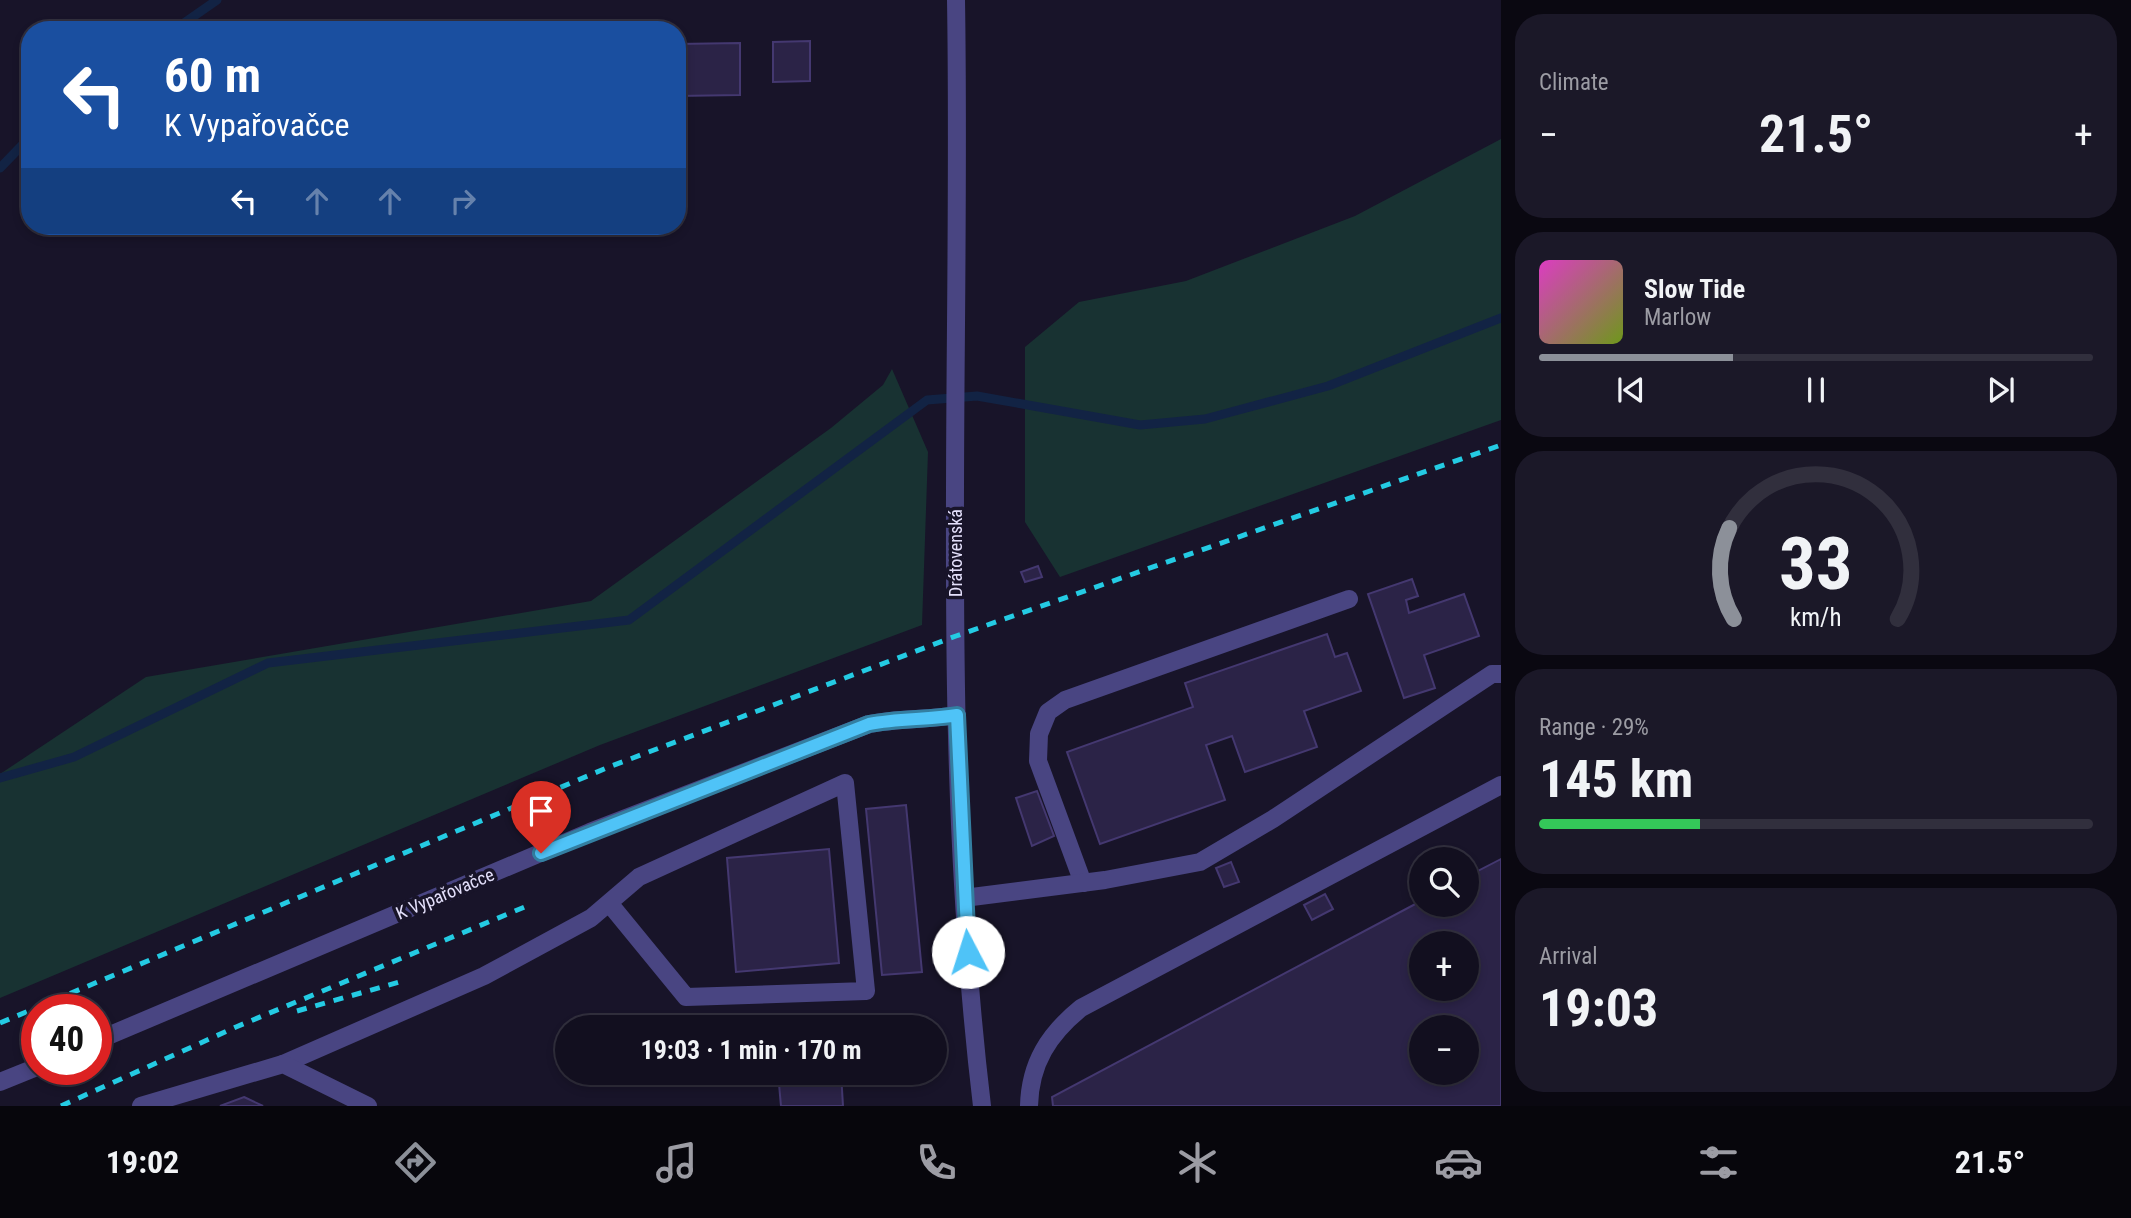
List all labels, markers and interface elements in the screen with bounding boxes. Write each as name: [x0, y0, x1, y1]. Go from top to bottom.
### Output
text: 60 m: [164, 47, 261, 104]
icon: left: [49, 49, 140, 140]
text: Climate: [1539, 69, 1609, 96]
text: 21.5°: [1759, 104, 1873, 165]
text: K Vypařovačce: [164, 106, 350, 144]
text: −: [1539, 113, 1558, 157]
text: +: [2074, 113, 2093, 157]
icon: left: [225, 182, 263, 220]
icon: ahead: [298, 182, 336, 220]
icon: ahead: [371, 182, 409, 220]
icon: right: [444, 182, 482, 220]
text: Slow Tide: [1644, 274, 1745, 304]
text: Marlow: [1644, 304, 1711, 331]
icon: previous: [1612, 371, 1650, 409]
icon: pause: [1797, 371, 1835, 409]
icon: next: [1982, 371, 2020, 409]
street label: Drátovenská: [945, 509, 966, 597]
text: 33: [1779, 521, 1853, 607]
text: km/h: [1790, 603, 1842, 632]
text: Range · 29%: [1539, 714, 1649, 741]
text: 145 km: [1539, 749, 1693, 810]
pin: [511, 781, 571, 853]
icon: arrive: [522, 792, 560, 830]
map controls: [1409, 847, 1479, 1085]
button: search: [1409, 847, 1479, 917]
street label: K Vypařovačce: [393, 863, 497, 924]
position arrow: [931, 915, 1005, 989]
button: +: [1409, 931, 1479, 1001]
text: Arrival: [1539, 943, 1598, 970]
text: 19:03: [1539, 978, 1658, 1039]
speed limit sign: 40: [21, 994, 112, 1085]
button: −: [1409, 1015, 1479, 1085]
text: 19:03 · 1 min · 170 m: [641, 1035, 861, 1065]
icon: directions: [391, 1138, 440, 1187]
icon: music: [652, 1138, 701, 1187]
icon: phone: [912, 1138, 961, 1187]
icon: climate: [1173, 1138, 1222, 1187]
icon: car: [1434, 1138, 1483, 1187]
icon: filters: [1694, 1138, 1743, 1187]
text: 19:02: [106, 1143, 179, 1181]
text: 21.5°: [1955, 1143, 2025, 1181]

